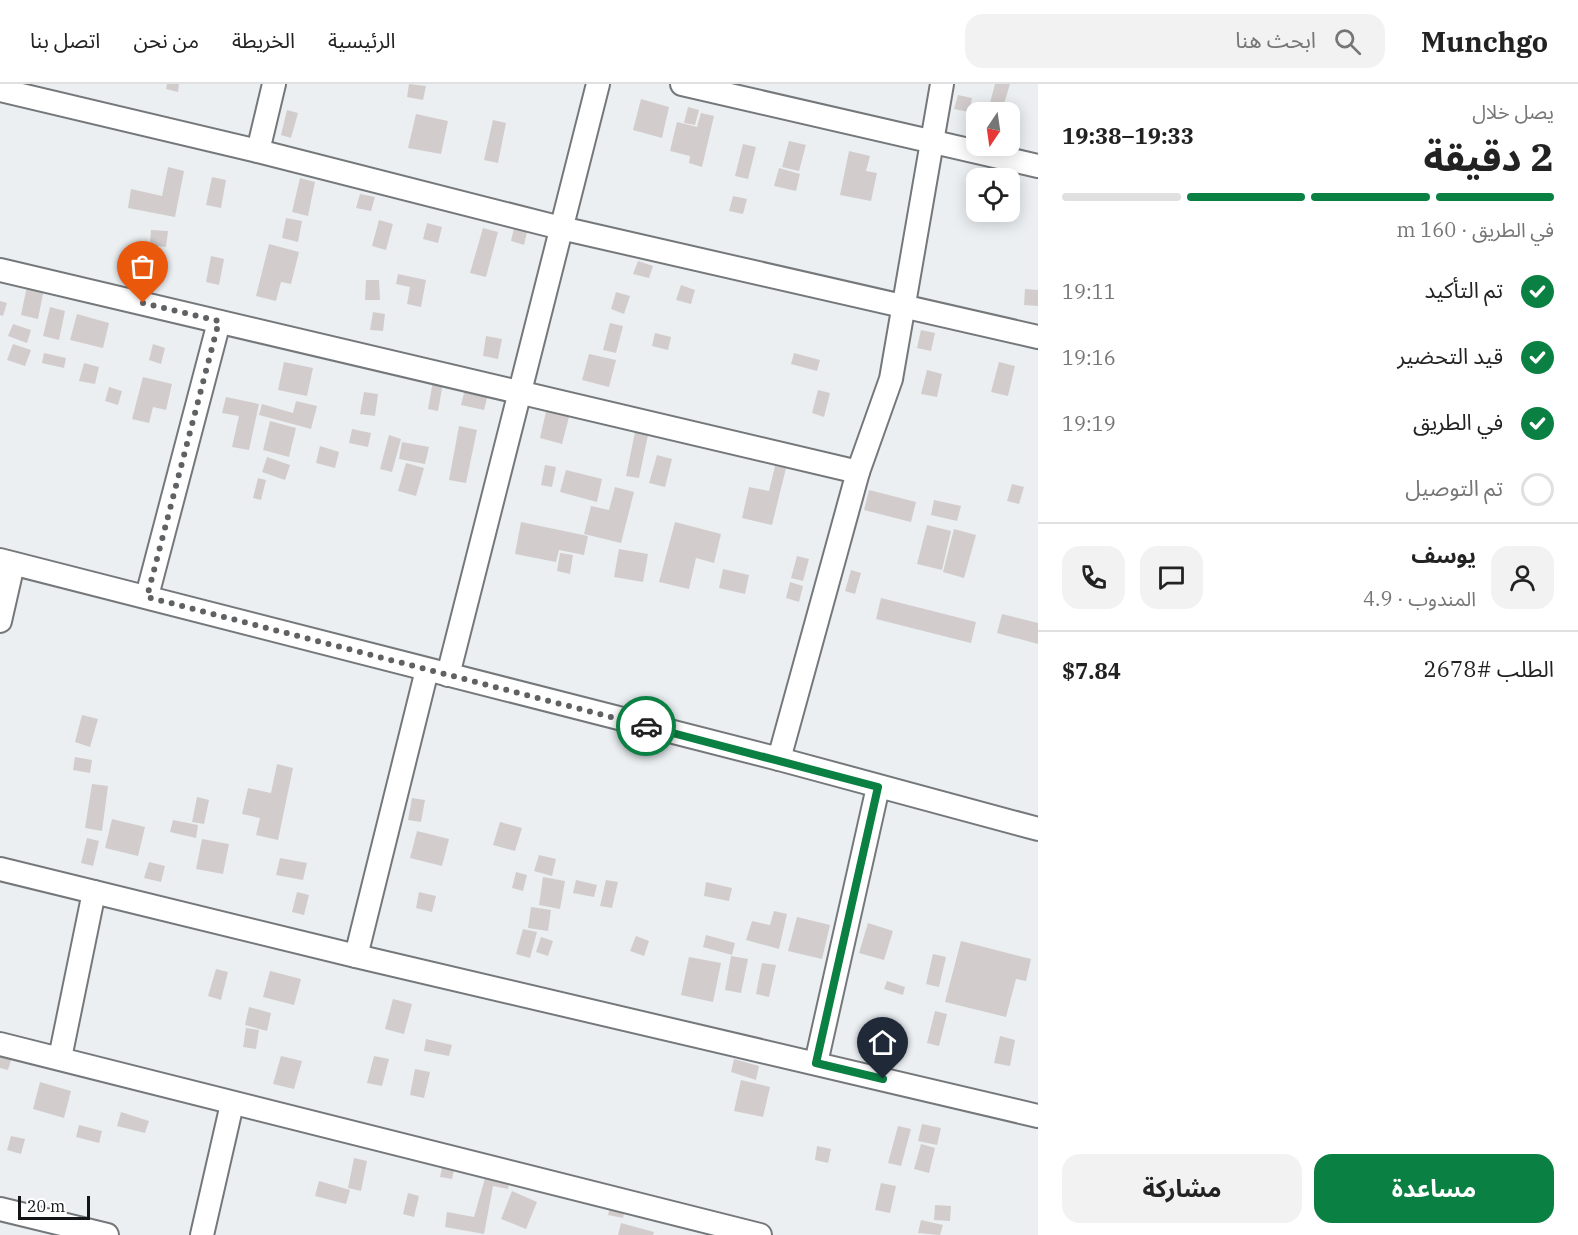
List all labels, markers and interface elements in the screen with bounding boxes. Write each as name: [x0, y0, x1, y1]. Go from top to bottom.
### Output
search box: [965, 14, 1385, 68]
text: Munchgo: [1421, 23, 1548, 60]
text: ابحث هنا: [1235, 25, 1316, 54]
icon: search: [1331, 25, 1364, 58]
text: اتصل بنا: [30, 26, 100, 54]
text: من نحن: [133, 26, 199, 54]
text: الخريطة: [232, 26, 295, 54]
text: الرئيسية: [328, 26, 395, 54]
text: يصل خلال: [1472, 98, 1554, 125]
north arrow: [966, 102, 1020, 156]
map controls: [966, 102, 1020, 222]
text: 19:33–19:38: [1062, 121, 1194, 150]
text: 2 دقيقة: [1423, 131, 1554, 182]
button: locate: [966, 168, 1020, 222]
text: في الطريق · 160 m: [1397, 216, 1554, 243]
pin: [117, 241, 168, 303]
icon: bag: [126, 250, 159, 283]
text: تم التأكيد: [1424, 275, 1503, 304]
icon: check: [1521, 275, 1554, 308]
text: 19:11: [1062, 278, 1116, 305]
text: قيد التحضير: [1397, 341, 1503, 370]
icon: check: [1521, 341, 1554, 374]
text: 19:16: [1062, 344, 1116, 371]
text: في الطريق: [1413, 407, 1503, 436]
icon: check: [1521, 407, 1554, 440]
text: 19:19: [1062, 410, 1116, 437]
text: تم التوصيل: [1405, 473, 1503, 502]
text: يوسف: [1411, 540, 1476, 569]
button: phone: [1062, 546, 1125, 609]
button: chat: [1140, 546, 1203, 609]
button: person: [1491, 546, 1554, 609]
text: المندوب · 4.9: [1363, 585, 1476, 612]
text: الطلب #2678: [1424, 654, 1554, 683]
text: $7.84: [1062, 656, 1121, 685]
courier: [616, 696, 676, 756]
icon: car: [630, 710, 663, 743]
pin: [857, 1017, 908, 1079]
icon: home: [866, 1026, 899, 1059]
button: مشاركة: [1062, 1154, 1302, 1223]
button: مساعدة: [1314, 1154, 1554, 1223]
scale bar: [18, 1193, 90, 1220]
text: 20 m: [27, 1196, 65, 1216]

